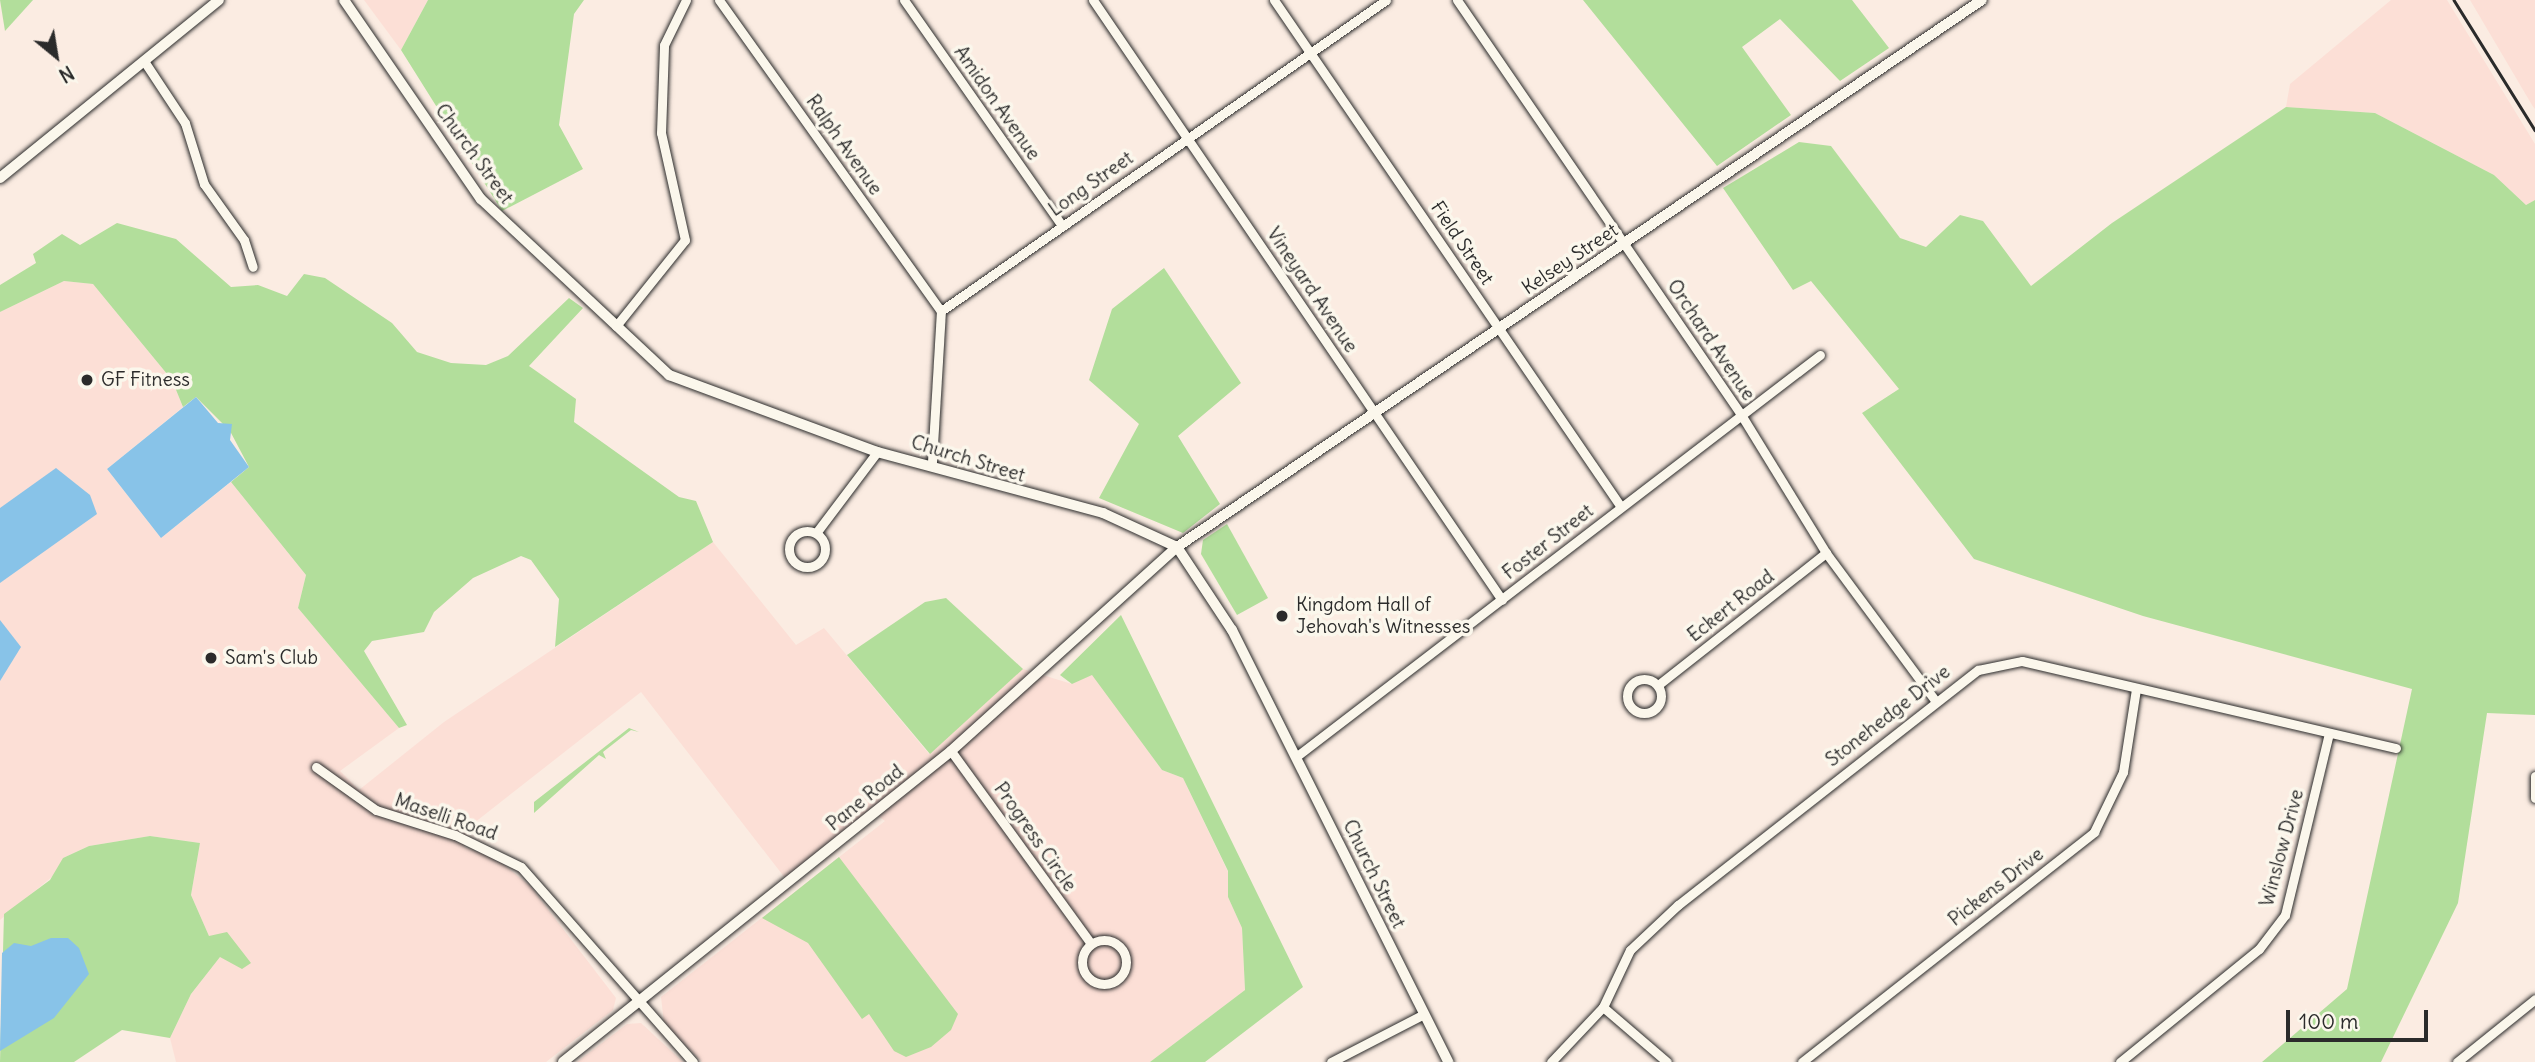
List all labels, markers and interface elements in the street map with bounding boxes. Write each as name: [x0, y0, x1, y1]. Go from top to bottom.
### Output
north arrow: [21, 21, 91, 91]
street label: Amidon Avenue: [949, 42, 1045, 164]
text: N: [55, 61, 78, 88]
street label: Ralph Avenue: [801, 91, 887, 199]
street label: Church Street: [430, 100, 518, 208]
street label: Long Street: [1044, 147, 1138, 221]
street label: Field Street: [1426, 197, 1498, 289]
street label: Kelsey Street: [1518, 219, 1622, 299]
street label: Vineyard Avenue: [1262, 223, 1362, 357]
street label: Orchard Avenue: [1662, 275, 1760, 405]
place label: GF Fitness: [101, 369, 190, 391]
marker: GF Fitness: [79, 372, 95, 388]
street label: Church Street: [908, 431, 1028, 487]
street label: Foster Street: [1498, 500, 1598, 584]
street label: Eckert Road: [1683, 565, 1779, 647]
place label: Kingdom Hall of Jehovah's Witnesses: [1296, 594, 1470, 638]
marker: Kingdom Hall of Jehovah's Witnesses: [1274, 608, 1290, 624]
place label: Sam's Club: [225, 647, 318, 669]
marker: Sam's Club: [203, 650, 219, 666]
street label: Stonehedge Drive: [1821, 660, 1955, 772]
street label: Pane Road: [822, 760, 908, 836]
street label: Progress Circle: [989, 778, 1081, 896]
street label: Winslow Drive: [2255, 787, 2309, 909]
street label: Maselli Road: [392, 789, 500, 845]
street label: Church Street: [1338, 816, 1410, 932]
street label: Pickens Drive: [1944, 843, 2048, 931]
scale bar: [2290, 996, 2432, 1040]
text: 100 m: [2299, 1008, 2358, 1035]

